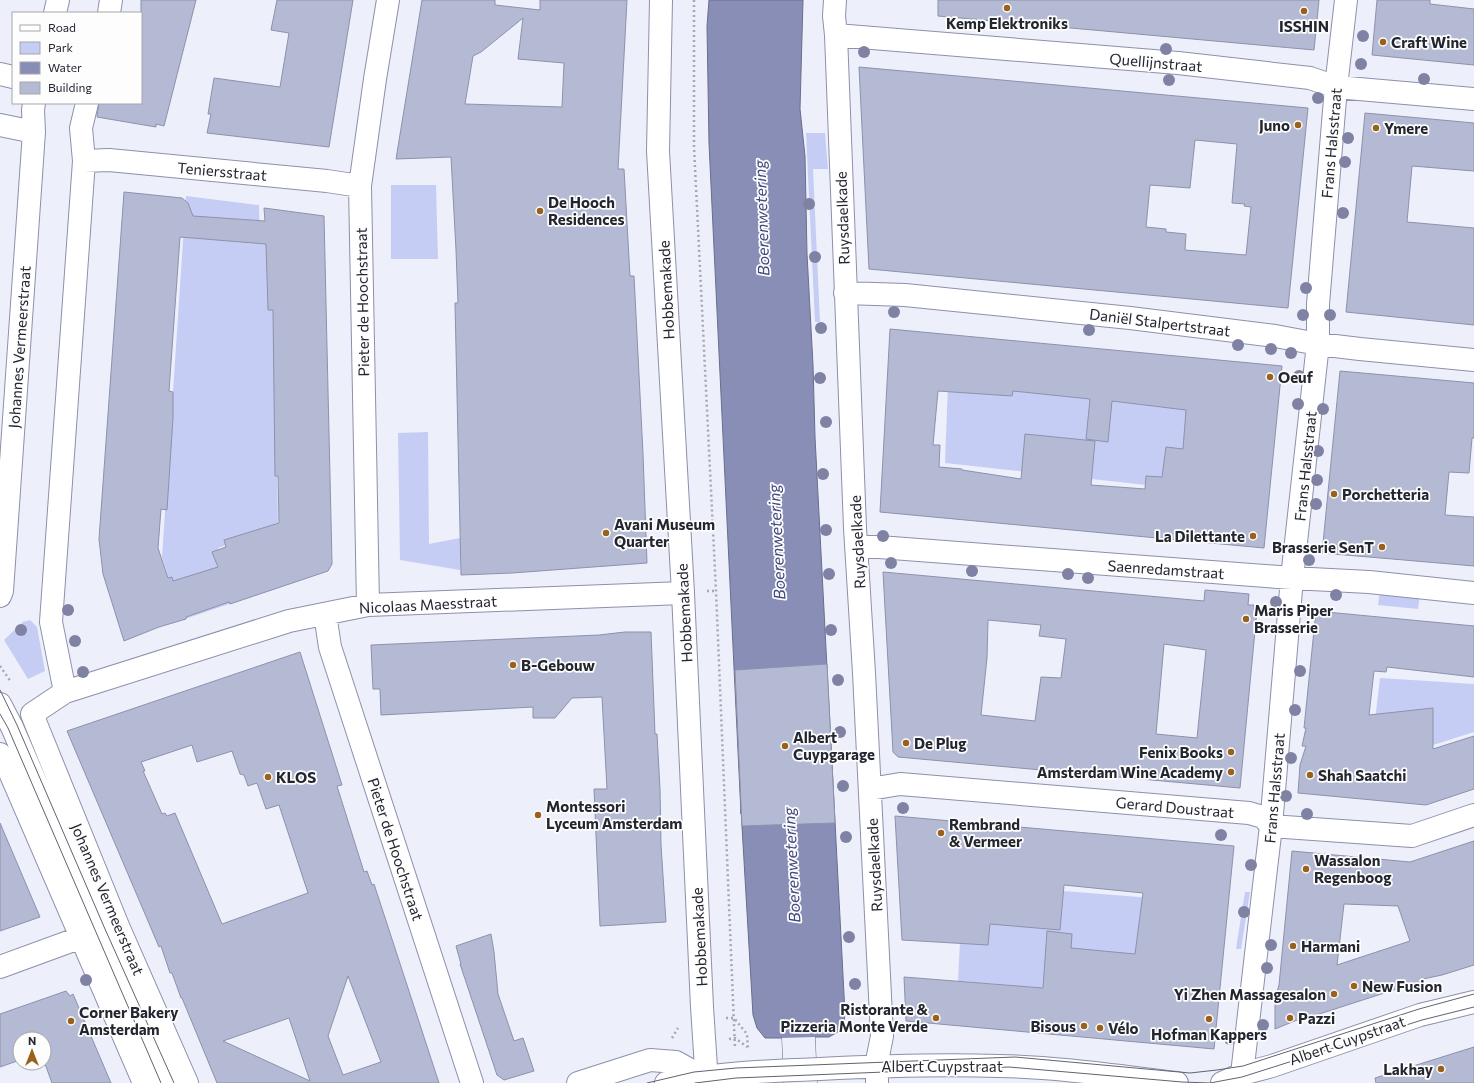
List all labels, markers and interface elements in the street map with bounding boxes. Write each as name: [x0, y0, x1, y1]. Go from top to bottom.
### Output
marker: Kemp Elektroniks: [1002, 3, 1012, 13]
marker: ISSHIN: [1299, 6, 1309, 16]
legend: [12, 12, 142, 104]
place label: Kemp Elektroniks: [946, 14, 1068, 32]
place label: ISSHIN: [1279, 17, 1329, 35]
text: Road: [48, 20, 76, 34]
place label: Craft Wine: [1391, 33, 1467, 51]
marker: Craft Wine: [1378, 37, 1388, 47]
text: Park: [48, 40, 74, 54]
street label: Quellijnstraat: [1109, 49, 1203, 75]
text: Water: [48, 60, 82, 74]
text: Building: [48, 80, 92, 94]
street label: Frans Halsstraat: [1317, 87, 1345, 199]
place label: Juno: [1259, 116, 1290, 134]
place label: Ymere: [1384, 119, 1428, 137]
marker: Juno: [1293, 120, 1303, 130]
marker: Ymere: [1371, 123, 1381, 133]
street label: Teniersstraat: [176, 158, 268, 184]
water label: Boerenwetering: [749, 158, 773, 276]
street label: Ruysdaelkade: [831, 171, 853, 265]
place label: De Hooch Residences: [548, 193, 624, 228]
marker: De Hooch Residences: [535, 206, 545, 216]
street label: Pieter de Hoochstraat: [352, 227, 372, 377]
street label: Hobbemakade: [654, 240, 678, 340]
street label: Johannes Vermeerstraat: [4, 265, 34, 429]
street label: Daniël Stalpertstraat: [1088, 304, 1232, 340]
place label: Oeuf: [1278, 368, 1314, 386]
marker: Oeuf: [1265, 372, 1275, 382]
street label: Frans Halsstraat: [1290, 410, 1320, 522]
water label: Boerenwetering: [763, 482, 789, 600]
place label: Porchetteria: [1342, 485, 1429, 503]
marker: Porchetteria: [1329, 489, 1339, 499]
street label: Ruysdaelkade: [846, 495, 868, 589]
place label: Avani Museum Quarter: [614, 515, 715, 550]
place label: La Dilettante: [1155, 527, 1245, 545]
marker: Avani Museum Quarter: [601, 528, 611, 538]
marker: La Dilettante: [1248, 531, 1258, 541]
place label: Brasserie SenT: [1272, 538, 1374, 556]
marker: Brasserie SenT: [1377, 542, 1387, 552]
street label: Saenredamstraat: [1107, 556, 1225, 582]
street label: Hobbemakade: [672, 563, 696, 663]
street label: Nicolaas Maesstraat: [359, 591, 497, 617]
place label: Maris Piper Brasserie: [1254, 601, 1333, 636]
marker: Maris Piper Brasserie: [1241, 614, 1251, 624]
place label: B-Gebouw: [521, 656, 596, 674]
marker: B-Gebouw: [508, 660, 518, 670]
place label: Albert Cuypgarage: [793, 728, 875, 763]
street label: Frans Halsstraat: [1260, 732, 1288, 844]
place label: De Plug: [914, 734, 966, 752]
marker: De Plug: [901, 738, 911, 748]
marker: Albert Cuypgarage: [780, 741, 790, 751]
place label: Fenix Books: [1139, 743, 1223, 761]
marker: Fenix Books: [1226, 747, 1236, 757]
place label: Amsterdam Wine Academy: [1037, 763, 1224, 781]
place label: Shah Saatchi: [1318, 766, 1406, 784]
marker: Amsterdam Wine Academy: [1226, 767, 1236, 777]
place label: KLOS: [276, 768, 316, 786]
marker: Shah Saatchi: [1305, 770, 1315, 780]
marker: KLOS: [263, 772, 273, 782]
street label: Pieter de Hoochstraat: [364, 775, 428, 923]
street label: Gerard Doustraat: [1115, 793, 1235, 821]
place label: Montessori Lyceum Amsterdam: [546, 797, 682, 832]
water label: Boerenwetering: [778, 805, 804, 923]
marker: Montessori Lyceum Amsterdam: [533, 810, 543, 820]
place label: Rembrand & Vermeer: [949, 815, 1022, 850]
street label: Ruysdaelkade: [863, 818, 885, 912]
street label: Johannes Vermeerstraat: [68, 820, 148, 978]
marker: Rembrand & Vermeer: [936, 828, 946, 838]
place label: Wassalon Regenboog: [1314, 851, 1391, 886]
marker: Wassalon Regenboog: [1301, 864, 1311, 874]
street label: Hobbemakade: [687, 887, 711, 987]
place label: Harmani: [1301, 937, 1360, 955]
marker: Harmani: [1288, 941, 1298, 951]
place label: New Fusion: [1362, 977, 1442, 995]
marker: New Fusion: [1349, 981, 1359, 991]
place label: Yi Zhen Massagesalon: [1174, 985, 1326, 1003]
marker: Yi Zhen Massagesalon: [1329, 989, 1339, 999]
place label: Ristorante & Pizzeria Monte Verde: [780, 1000, 929, 1035]
place label: Corner Bakery Amsterdam: [79, 1003, 179, 1038]
place label: Pazzi: [1298, 1009, 1335, 1027]
street label: Albert Cuypstraat: [1287, 1012, 1407, 1068]
marker: Ristorante & Pizzeria Monte Verde: [931, 1013, 941, 1023]
marker: Pazzi: [1285, 1013, 1295, 1023]
marker: Hofman Kappers: [1204, 1014, 1214, 1024]
marker: Corner Bakery Amsterdam: [66, 1016, 76, 1026]
place label: Bisous: [1030, 1017, 1076, 1035]
place label: Vélo: [1108, 1019, 1139, 1037]
marker: Bisous: [1079, 1021, 1089, 1031]
marker: Vélo: [1095, 1023, 1105, 1033]
place label: Hofman Kappers: [1151, 1025, 1267, 1043]
north arrow: [12, 1031, 52, 1071]
text: N: [28, 1034, 36, 1047]
street label: Albert Cuypstraat: [881, 1057, 1003, 1075]
place label: Lakhay: [1383, 1060, 1434, 1078]
marker: Lakhay: [1436, 1064, 1446, 1074]

